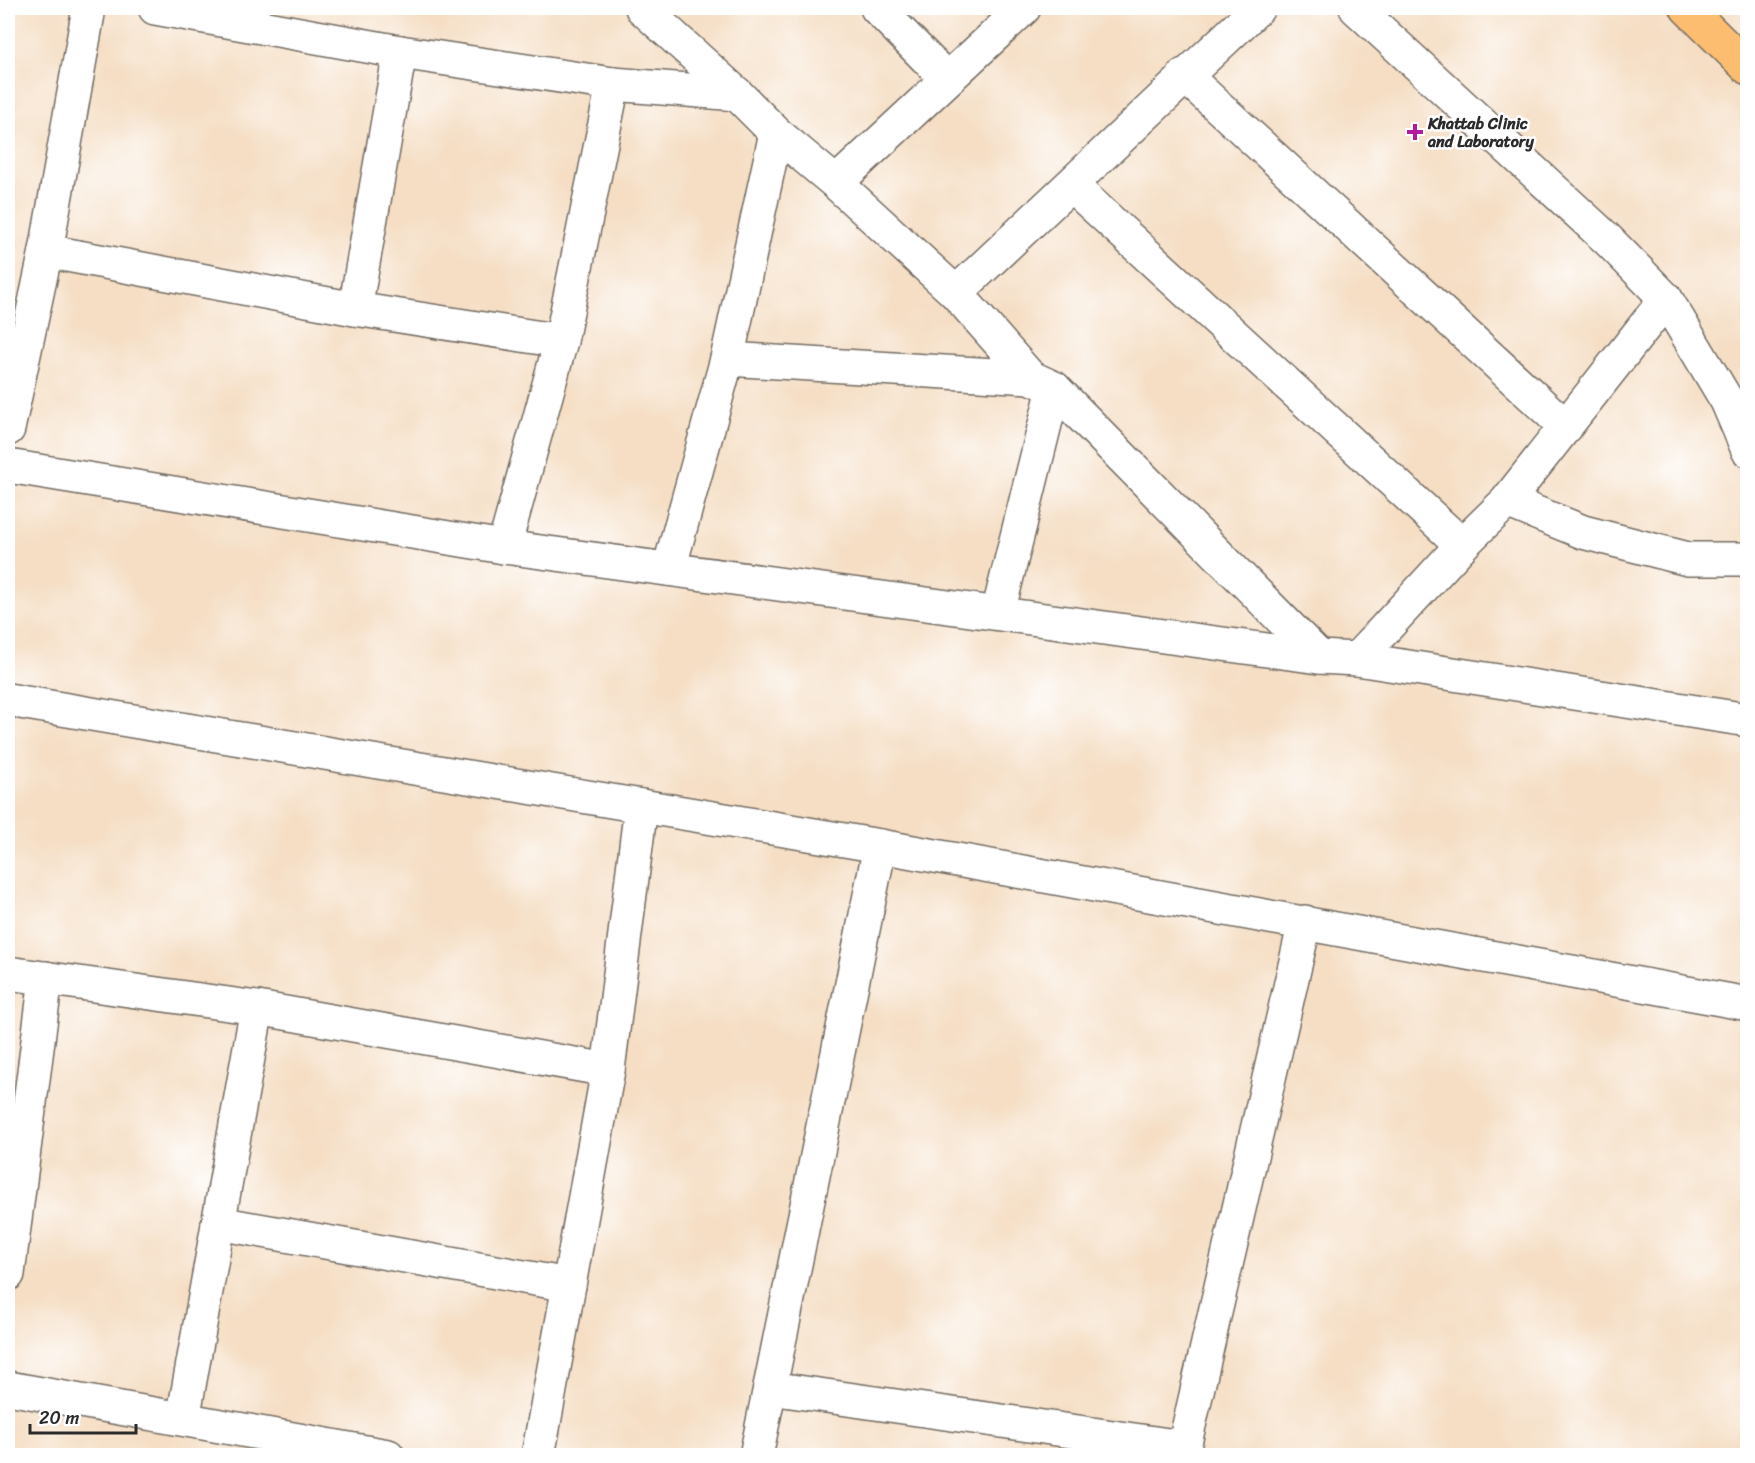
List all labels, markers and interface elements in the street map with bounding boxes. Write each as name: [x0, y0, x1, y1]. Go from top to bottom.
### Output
place label: Khattab Clinic and Laboratory: [1427, 109, 1534, 156]
marker: Khattab Clinic and Laboratory: [1406, 123, 1424, 141]
scale bar: [30, 1397, 136, 1435]
text: 20 m: [39, 1402, 79, 1434]

